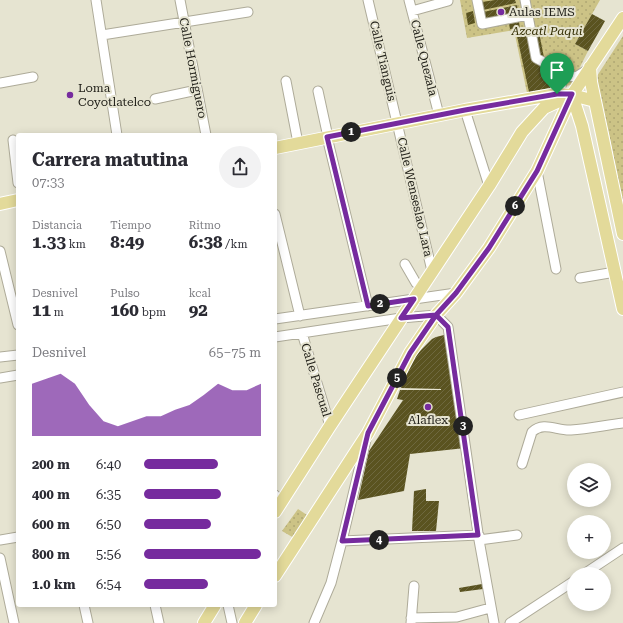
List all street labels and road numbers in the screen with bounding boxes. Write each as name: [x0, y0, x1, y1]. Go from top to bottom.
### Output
street label: Calle Hormiguero: [176, 17, 210, 119]
street label: Calle Quezala: [408, 18, 440, 98]
street label: Calle Tianguis: [367, 19, 399, 103]
street label: Calle Wenseslao Lara: [394, 136, 436, 258]
street label: Calle Pascual: [298, 342, 334, 419]

